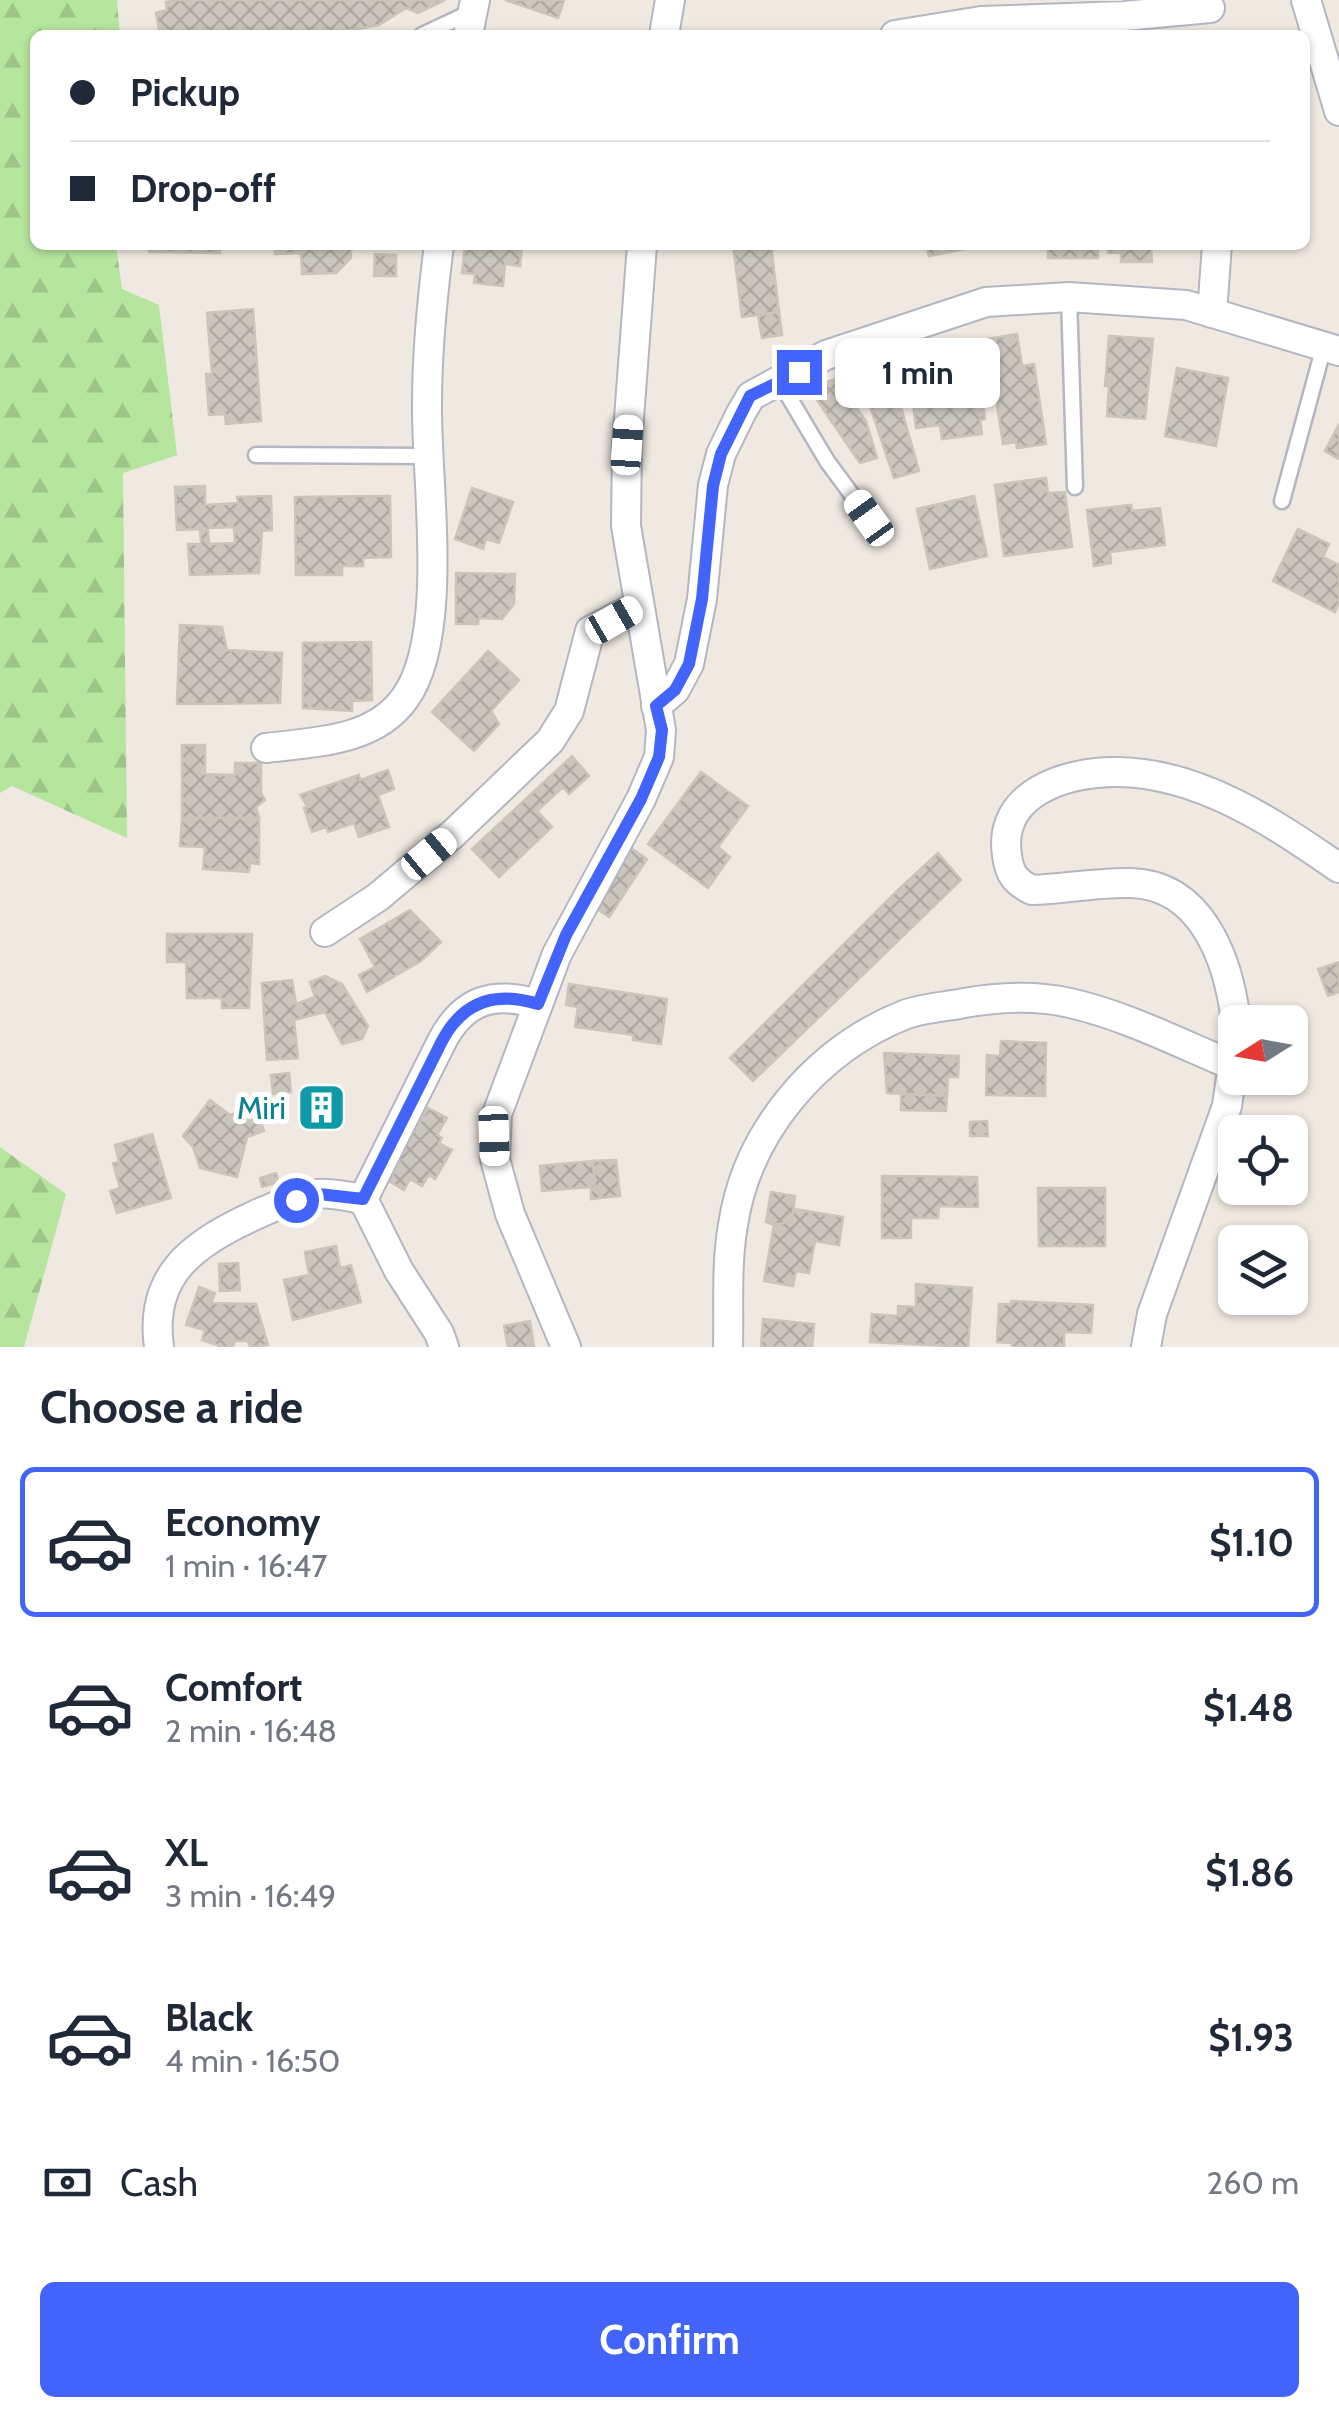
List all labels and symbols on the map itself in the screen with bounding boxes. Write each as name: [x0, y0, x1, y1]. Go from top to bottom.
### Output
callout: 1 min: [834, 337, 999, 407]
route end: [777, 350, 822, 395]
car: [610, 414, 644, 476]
car: [839, 485, 899, 551]
car: [581, 592, 647, 648]
car: [396, 823, 462, 885]
north arrow: [1218, 1005, 1308, 1095]
building icon: Miri: [295, 1081, 347, 1133]
place label: Miri: [237, 1088, 286, 1127]
car: [478, 1105, 510, 1167]
route start: [274, 1178, 319, 1223]

